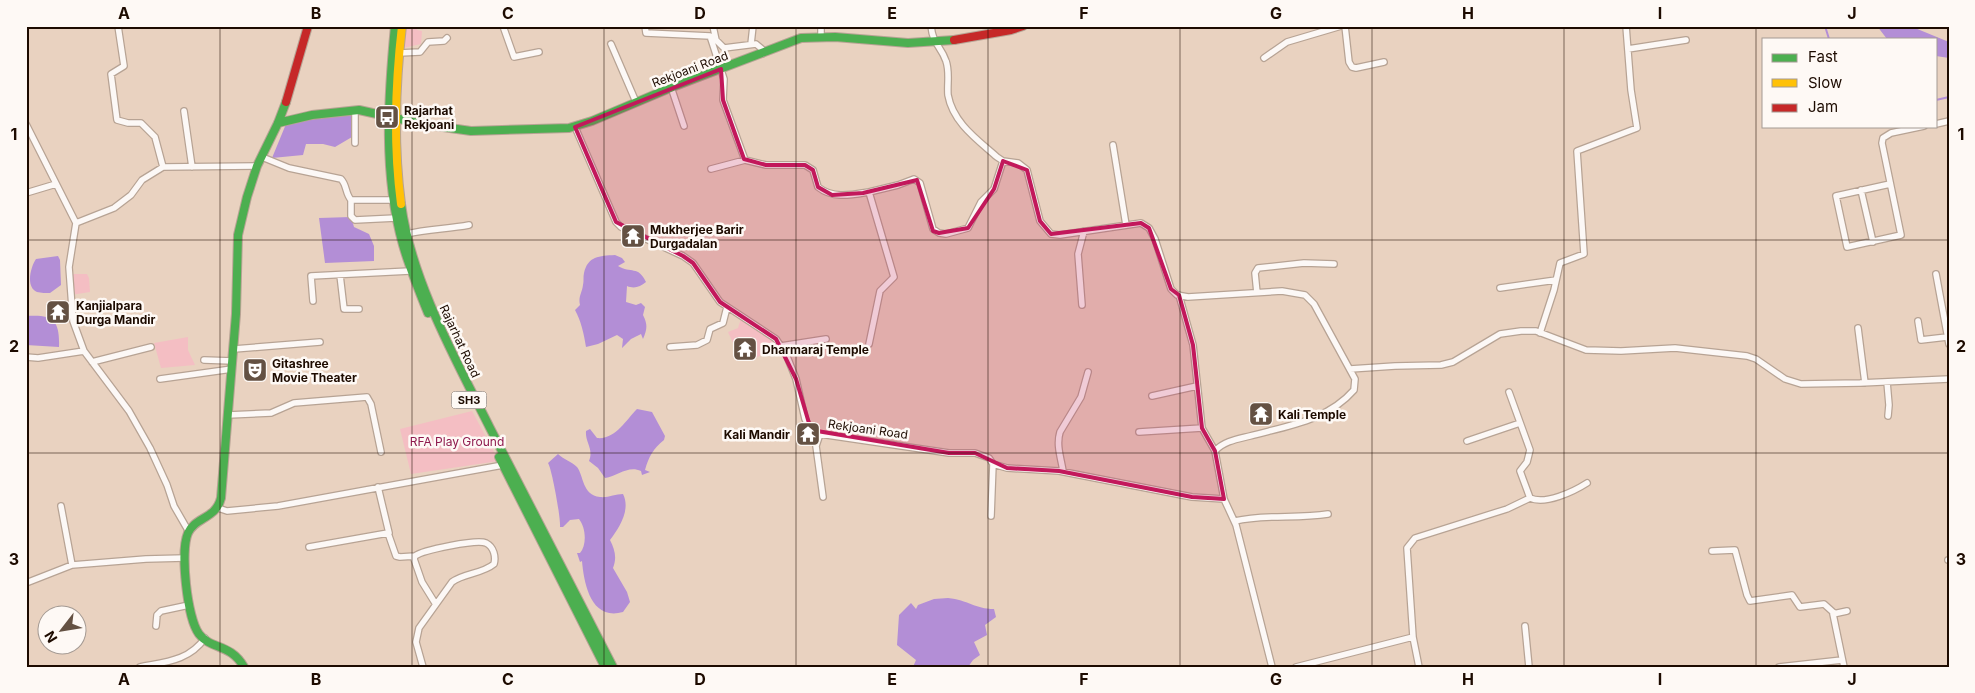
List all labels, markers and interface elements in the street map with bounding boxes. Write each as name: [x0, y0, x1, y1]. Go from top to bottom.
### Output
text: A: [118, 3, 130, 23]
text: B: [311, 3, 321, 23]
text: C: [502, 3, 514, 23]
text: D: [694, 3, 706, 23]
text: E: [887, 3, 897, 23]
text: F: [1079, 3, 1089, 23]
text: G: [1270, 3, 1282, 23]
text: H: [1462, 3, 1474, 23]
text: I: [1658, 3, 1662, 23]
text: J: [1847, 3, 1857, 23]
legend: [1762, 38, 1938, 128]
text: Fast: [1808, 47, 1838, 66]
street label: Rekjoani Road: [650, 48, 730, 90]
text: Slow: [1808, 73, 1842, 92]
text: Jam: [1808, 97, 1838, 116]
place label: Rajarhat Rekjoani: [404, 103, 454, 132]
bus stop icon: Rajarhat Rekjoani: [374, 104, 400, 130]
text: 1: [11, 124, 17, 144]
text: 1: [1958, 124, 1964, 144]
place label: Mukherjee Barir Durgadalan: [650, 222, 744, 251]
temple icon: Mukherjee Barir Durgadalan: [620, 223, 646, 249]
place label: Kanjialpara Durga Mandir: [76, 298, 156, 327]
temple icon: Kanjialpara Durga Mandir: [45, 299, 71, 325]
street label: Rajarhat Road: [437, 302, 483, 380]
text: 2: [9, 336, 19, 356]
temple icon: Dharmaraj Temple: [732, 336, 758, 362]
text: 2: [1956, 336, 1966, 356]
place label: Dharmaraj Temple: [762, 342, 869, 357]
place label: Gitashree Movie Theater: [272, 356, 357, 385]
theatre icon: Gitashree Movie Theater: [242, 357, 268, 383]
road number: SH3: [452, 392, 486, 408]
temple icon: Kali Temple: [1248, 401, 1274, 427]
place label: Kali Temple: [1278, 407, 1346, 422]
street label: Rekjoani Road: [827, 416, 909, 442]
temple icon: Kali Mandir: [795, 421, 821, 447]
place label: Kali Mandir: [724, 427, 790, 442]
park label: RFA Play Ground: [410, 434, 504, 449]
text: 3: [9, 549, 19, 569]
text: 3: [1956, 549, 1966, 569]
north arrow: [38, 606, 88, 656]
text: N: [40, 628, 60, 646]
text: A: [118, 669, 130, 689]
text: B: [311, 669, 321, 689]
text: C: [502, 669, 514, 689]
text: D: [694, 669, 706, 689]
text: E: [887, 669, 897, 689]
text: F: [1079, 669, 1089, 689]
text: G: [1270, 669, 1282, 689]
text: H: [1462, 669, 1474, 689]
text: I: [1658, 669, 1662, 689]
text: J: [1847, 669, 1857, 689]

